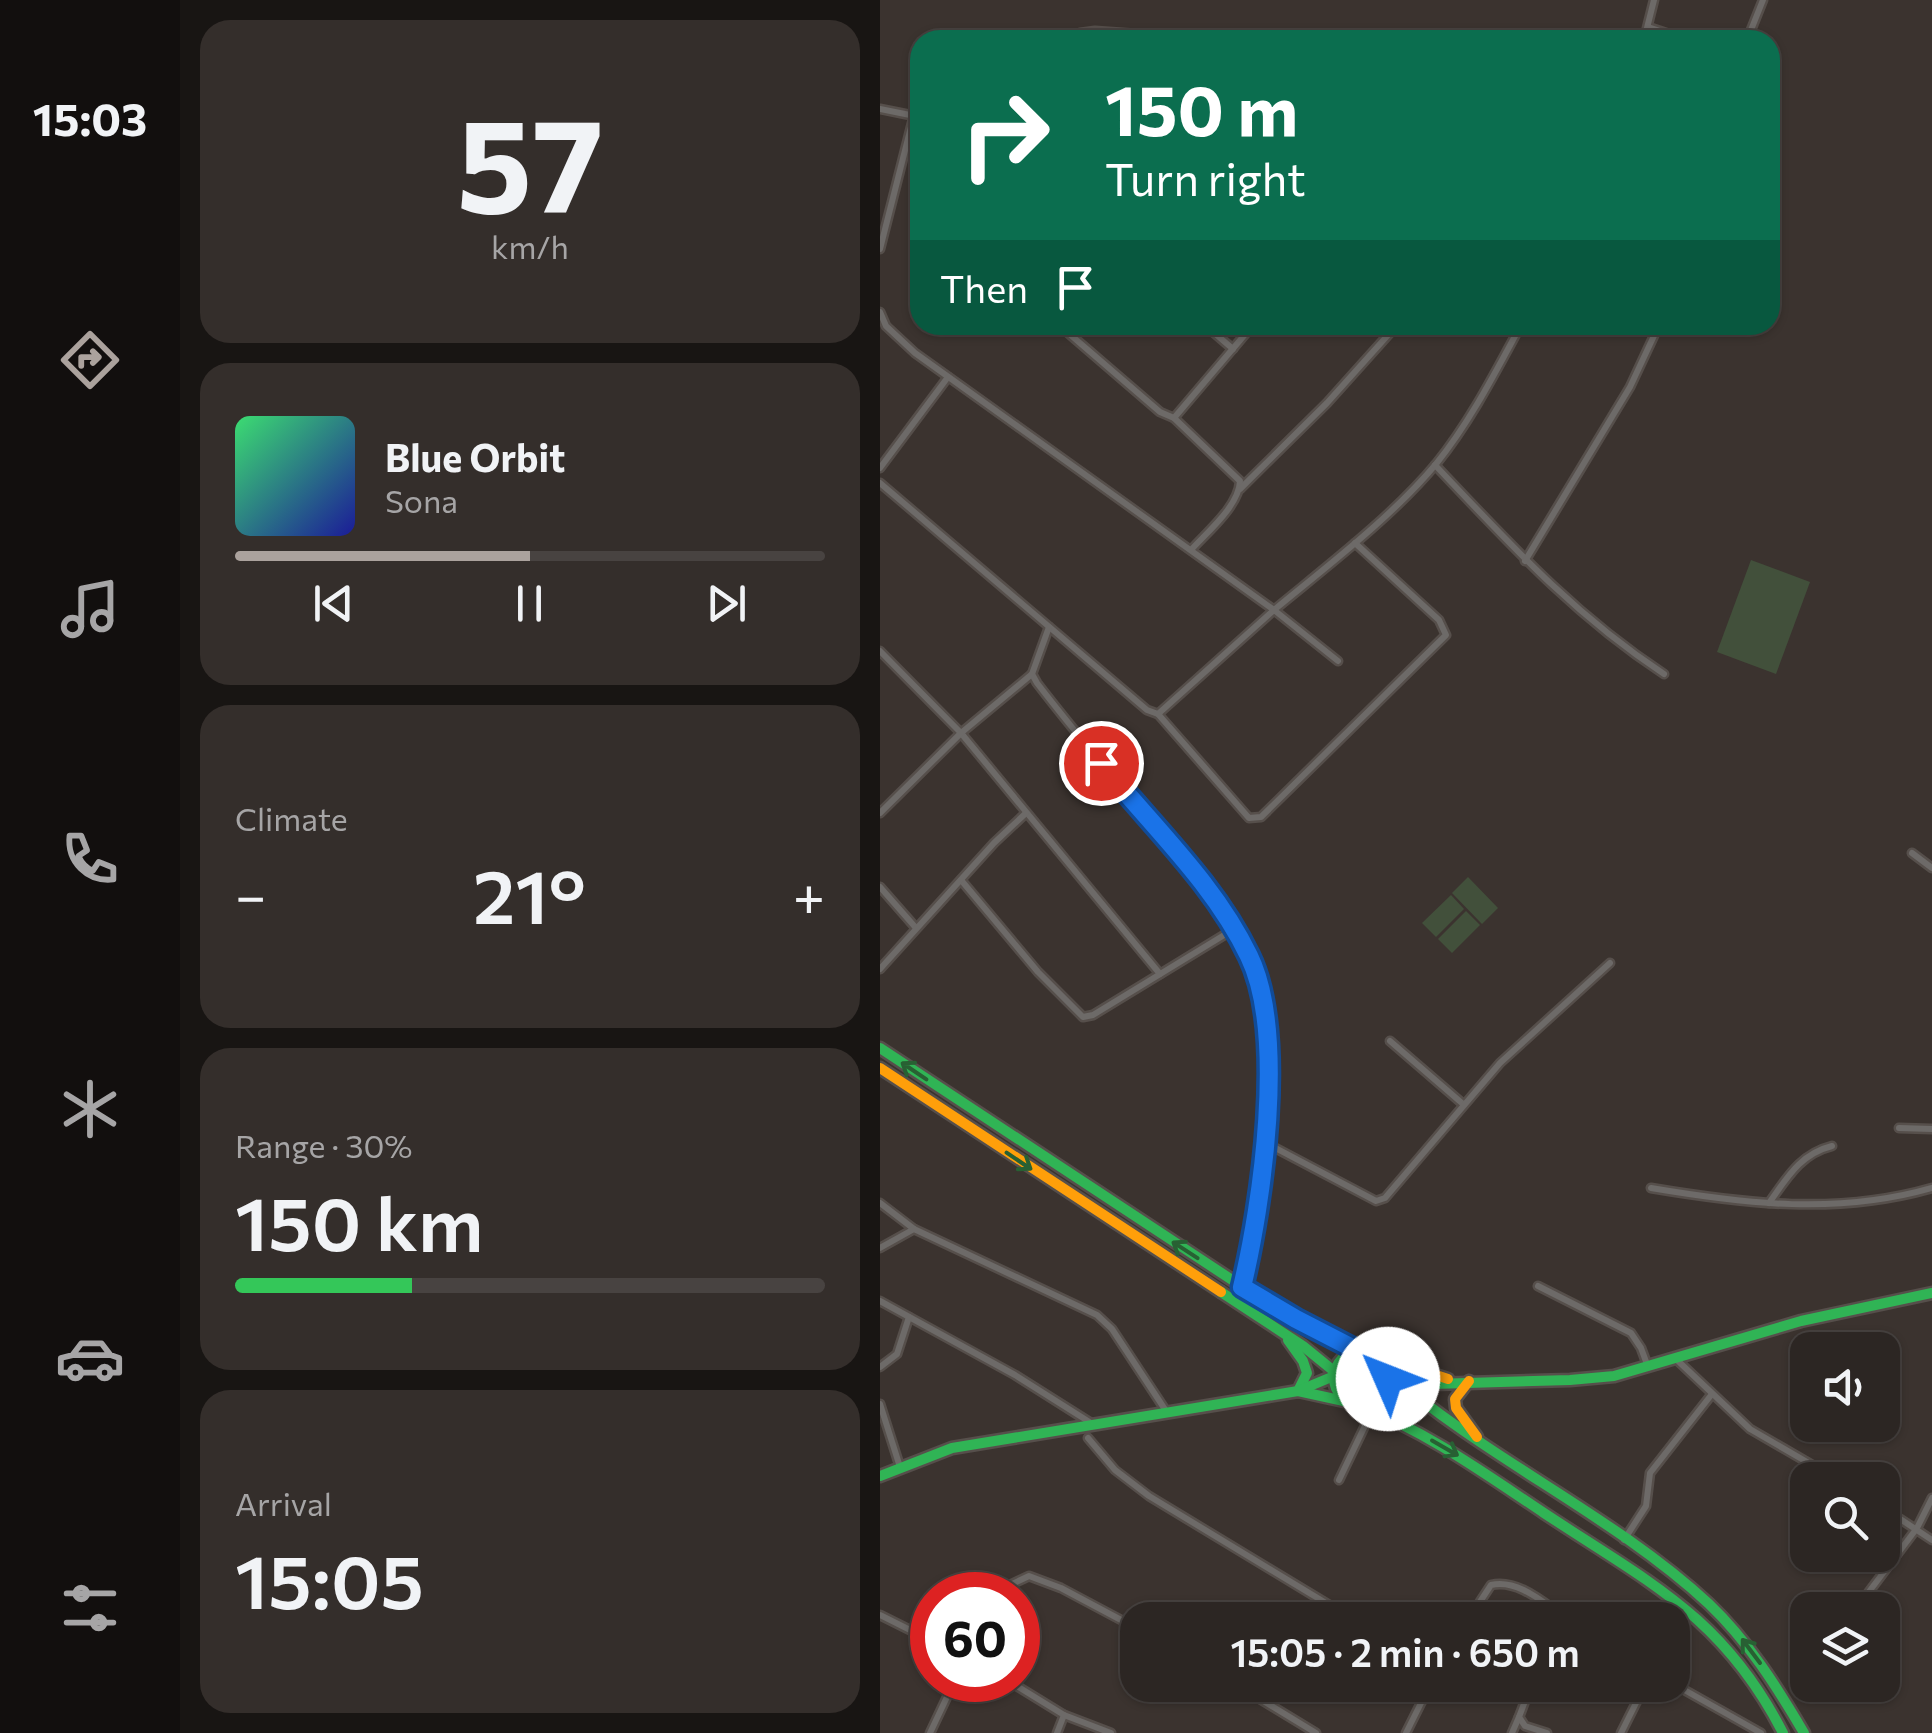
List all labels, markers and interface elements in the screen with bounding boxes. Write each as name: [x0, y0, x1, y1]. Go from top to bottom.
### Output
text: 150 m: [1105, 65, 1298, 150]
icon: right: [940, 70, 1070, 200]
text: 57: [456, 81, 604, 240]
text: 15:03: [33, 90, 147, 145]
text: Turn right: [1105, 150, 1306, 205]
text: km/h: [491, 226, 569, 266]
icon: arrive: [1048, 260, 1103, 315]
text: Then: [940, 264, 1028, 311]
icon: directions: [55, 325, 125, 395]
text: Blue Orbit: [385, 433, 565, 480]
text: Sona: [385, 480, 458, 520]
icon: music: [55, 574, 125, 644]
icon: previous: [306, 576, 361, 631]
icon: pause: [502, 576, 557, 631]
icon: next: [699, 576, 754, 631]
pin: [1059, 721, 1144, 806]
icon: arrive: [1074, 736, 1129, 791]
text: Climate: [235, 798, 348, 838]
icon: phone: [55, 824, 125, 894]
text: 21°: [473, 848, 586, 939]
text: −: [235, 860, 266, 927]
text: +: [793, 860, 825, 927]
one-way arrow: [901, 1061, 929, 1082]
icon: climate: [55, 1074, 125, 1144]
text: Range · 30%: [235, 1125, 412, 1165]
one-way arrow: [1005, 1150, 1033, 1171]
text: 150 km: [235, 1175, 483, 1266]
one-way arrow: [1172, 1240, 1200, 1261]
icon: car: [55, 1323, 125, 1393]
position arrow: [1336, 1327, 1440, 1431]
map controls: [1790, 1332, 1900, 1702]
button: sound: [1790, 1332, 1900, 1442]
one-way arrow: [1430, 1438, 1459, 1458]
button: search: [1790, 1462, 1900, 1572]
text: Arrival: [235, 1483, 332, 1523]
text: 15:05: [235, 1533, 424, 1624]
speed limit sign: 60: [910, 1572, 1040, 1702]
icon: filters: [55, 1573, 125, 1643]
button: layers: [1790, 1592, 1900, 1702]
text: 15:05 · 2 min · 650 m: [1230, 1628, 1580, 1675]
one-way arrow: [1740, 1638, 1761, 1665]

